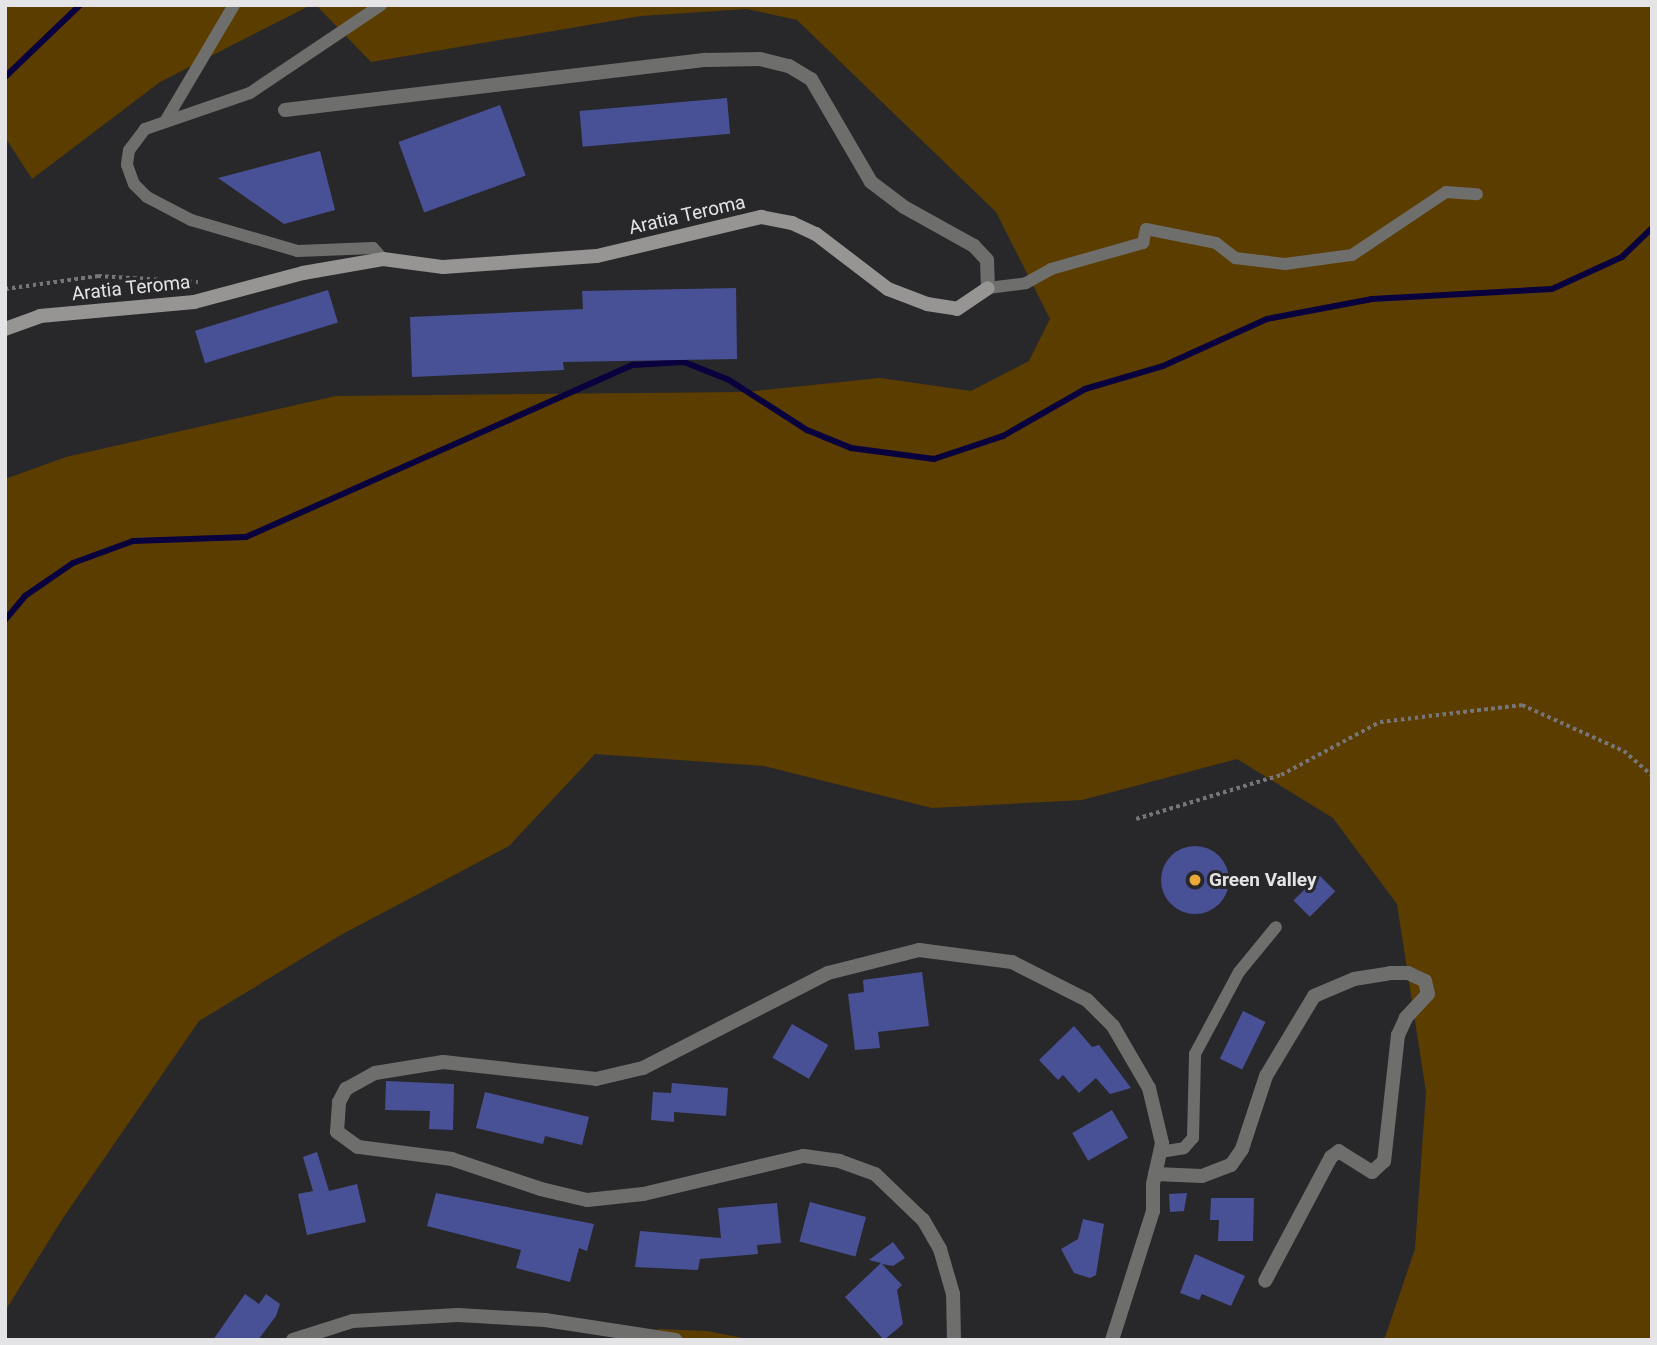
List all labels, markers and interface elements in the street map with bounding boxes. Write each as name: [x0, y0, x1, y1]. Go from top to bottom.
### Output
street label: Aratia Teroma: [626, 190, 748, 240]
street label: Aratia Teroma: [71, 270, 191, 306]
place label: Green Valley: [1209, 869, 1317, 891]
marker: Green Valley: [1187, 872, 1203, 888]

